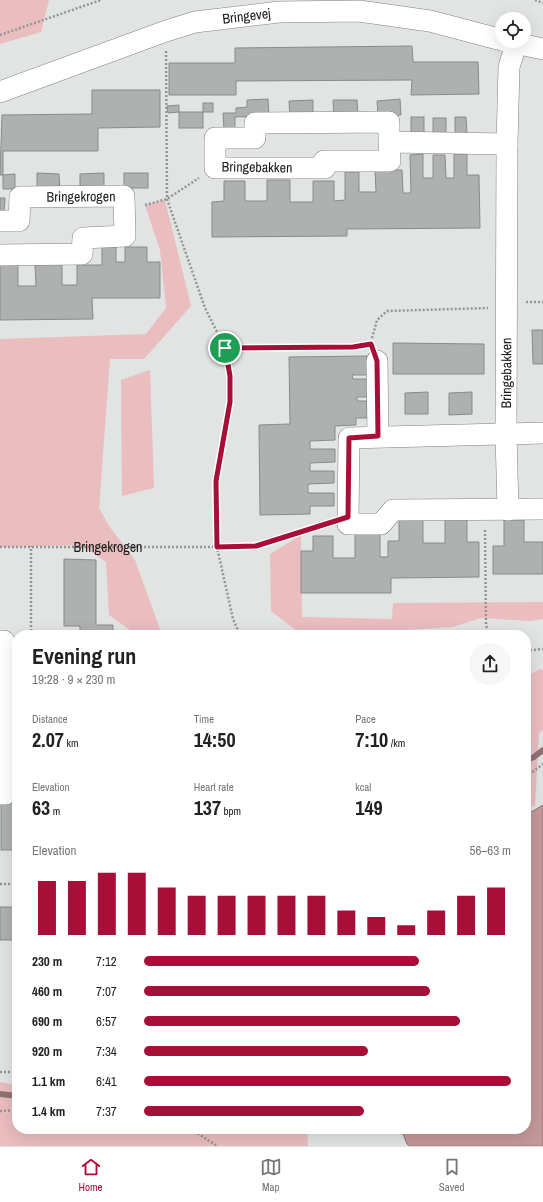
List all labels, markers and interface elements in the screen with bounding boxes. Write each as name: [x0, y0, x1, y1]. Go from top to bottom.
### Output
street label: Bringevej: [221, 4, 272, 28]
map controls: [495, 12, 531, 48]
button: locate: [495, 12, 531, 48]
street label: Bringebakken: [221, 157, 293, 177]
street label: Bringekrogen: [46, 187, 116, 206]
pin: [208, 331, 242, 365]
icon: arrive: [214, 337, 236, 359]
street label: Bringebakken: [497, 338, 515, 409]
street label: Bringekrogen: [73, 538, 143, 556]
text: Evening run: [32, 641, 136, 671]
button: share: [469, 643, 511, 685]
text: 19:28 · 9 × 230 m: [32, 671, 115, 688]
text: Distance: [32, 712, 68, 726]
text: Time: [194, 712, 214, 726]
text: Pace: [355, 712, 376, 726]
text: 2.07: [32, 726, 64, 753]
text: 14:50: [194, 726, 236, 753]
text: 7:10: [355, 726, 388, 753]
text: km: [64, 736, 78, 750]
text: /km: [388, 736, 405, 750]
text: Elevation: [32, 780, 70, 794]
text: Heart rate: [194, 780, 234, 794]
text: kcal: [355, 780, 371, 794]
text: 63: [32, 794, 50, 821]
text: 137: [194, 794, 221, 821]
text: 149: [355, 794, 383, 821]
text: m: [50, 804, 60, 818]
text: bpm: [221, 804, 241, 818]
text: Elevation: [32, 842, 76, 859]
text: 56–63 m: [470, 842, 511, 859]
text: 230 m: [32, 953, 62, 970]
text: 7:12: [96, 953, 117, 970]
text: 460 m: [32, 983, 62, 1000]
text: 7:07: [96, 983, 117, 1000]
text: 690 m: [32, 1013, 62, 1030]
text: 6:57: [96, 1013, 117, 1030]
text: 920 m: [32, 1043, 62, 1060]
text: 7:34: [96, 1043, 117, 1060]
text: 1.1 km: [32, 1073, 65, 1090]
text: 6:41: [96, 1073, 117, 1090]
text: 1.4 km: [32, 1103, 65, 1120]
text: 7:37: [96, 1103, 117, 1120]
tab: Home: [79, 1156, 103, 1194]
tab: Map: [260, 1156, 282, 1194]
tab: Saved: [439, 1156, 464, 1194]

